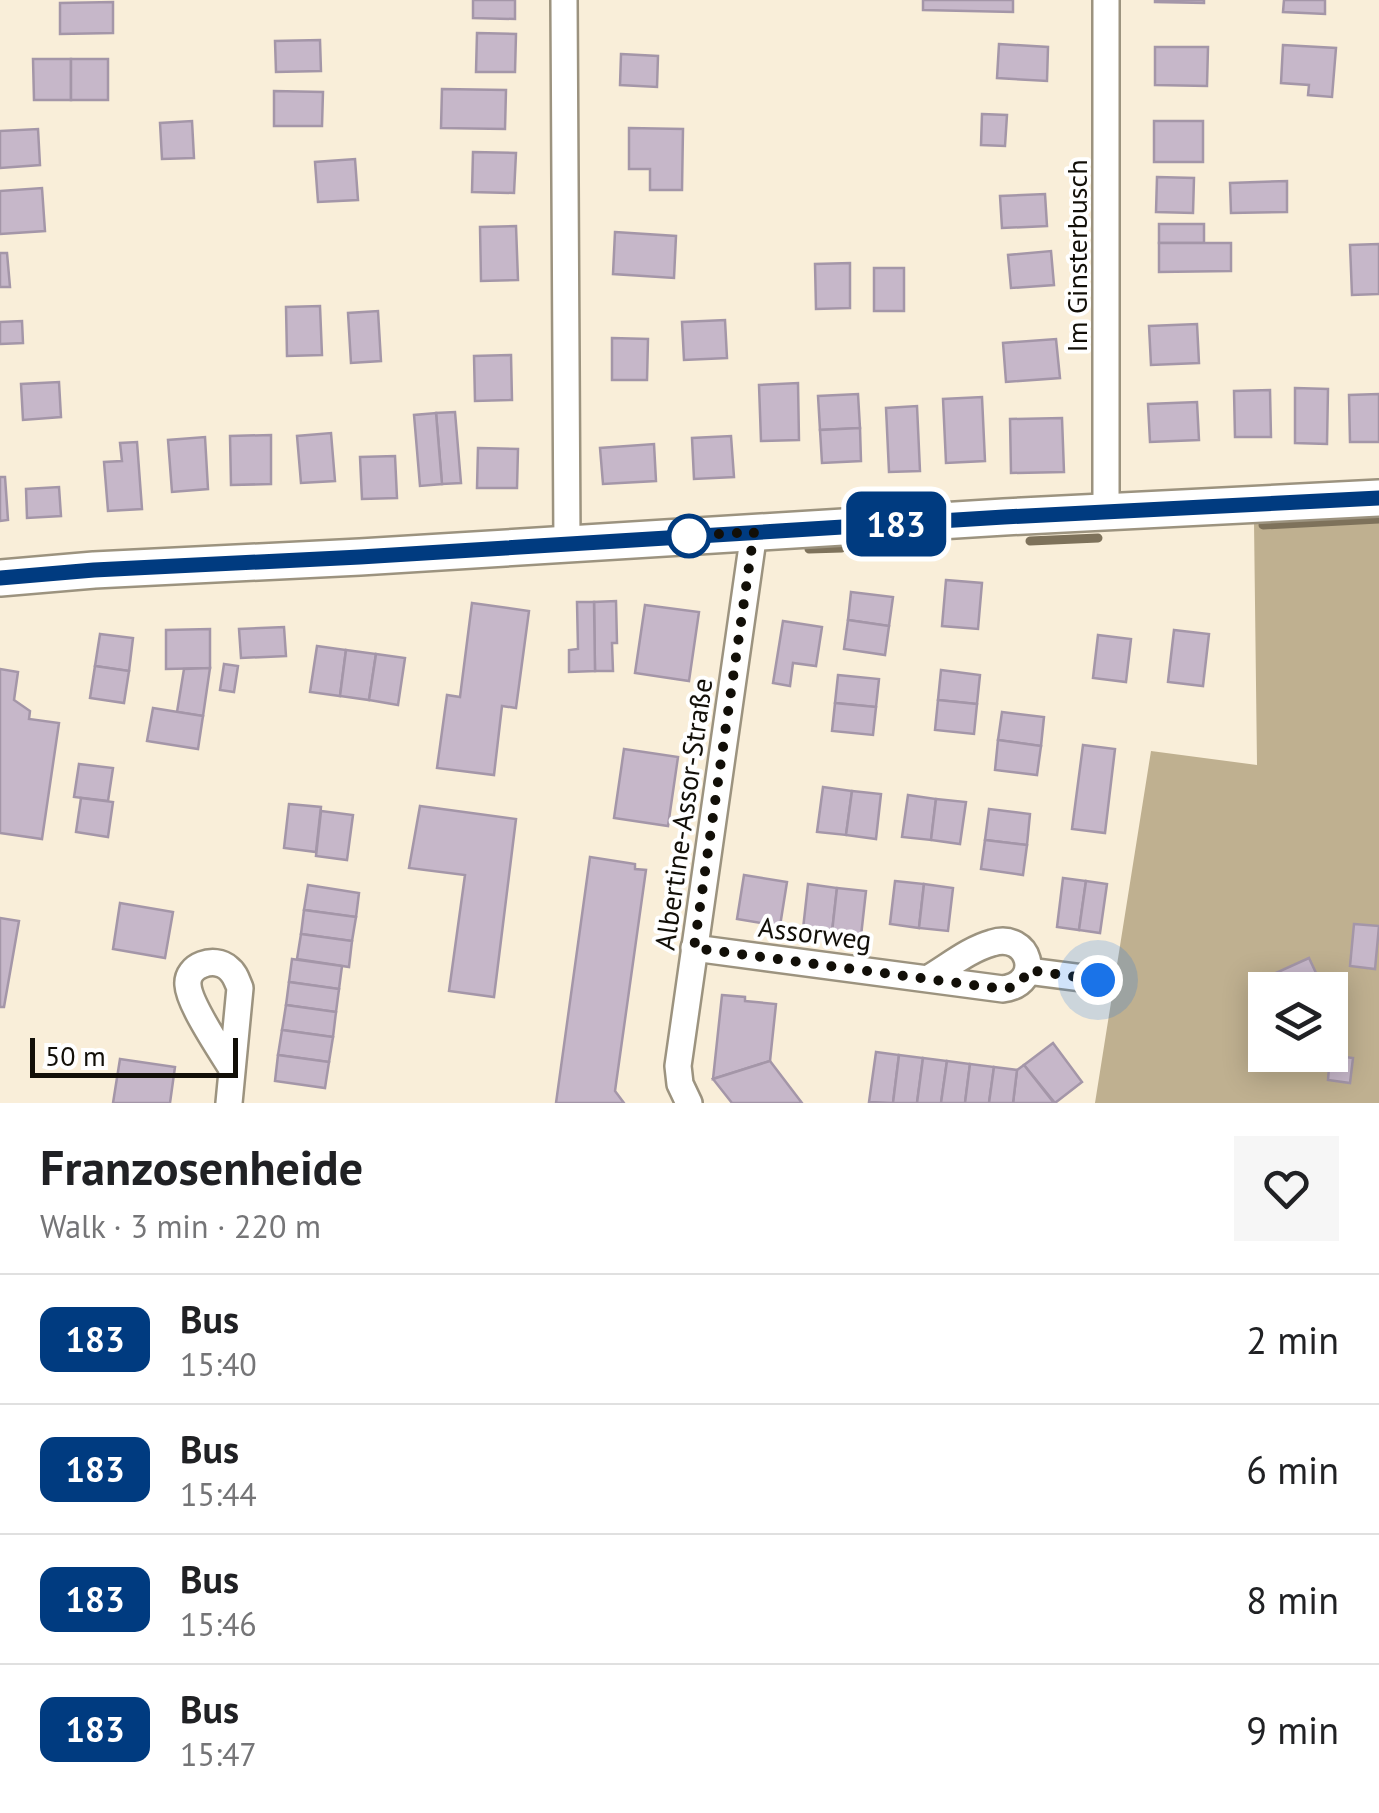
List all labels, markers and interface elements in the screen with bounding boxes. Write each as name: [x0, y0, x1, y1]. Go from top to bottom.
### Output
street label: Im Ginsterbusch: [1058, 160, 1095, 352]
line badge: 183: [838, 492, 954, 556]
text: 183: [866, 501, 926, 547]
unlabelled marker: [668, 515, 710, 557]
street label: Albertine-Assor-Straße: [646, 676, 720, 952]
street label: Assorweg: [756, 908, 874, 958]
your location: [1073, 955, 1123, 1005]
map controls: [1248, 972, 1348, 1072]
button: layers: [1248, 972, 1348, 1072]
scale bar: [30, 1033, 238, 1078]
text: 50 m: [45, 1037, 106, 1074]
text: Franzosenheide: [40, 1136, 363, 1198]
button: heart: [1234, 1136, 1339, 1241]
text: Walk · 3 min · 220 m: [40, 1205, 321, 1247]
text: Bus: [180, 1294, 239, 1343]
text: 2 min: [1246, 1315, 1339, 1364]
text: 183: [65, 1316, 125, 1362]
text: 15:40: [180, 1343, 257, 1385]
text: Bus: [180, 1424, 239, 1473]
text: 6 min: [1246, 1445, 1339, 1494]
text: 183: [65, 1446, 125, 1492]
text: 15:44: [180, 1473, 257, 1515]
text: Bus: [180, 1554, 239, 1603]
text: 8 min: [1246, 1575, 1339, 1624]
text: 183: [65, 1576, 125, 1622]
text: 15:46: [180, 1603, 257, 1645]
text: Bus: [180, 1684, 239, 1733]
text: 9 min: [1246, 1705, 1339, 1754]
text: 183: [65, 1706, 125, 1752]
text: 15:47: [180, 1733, 257, 1775]

